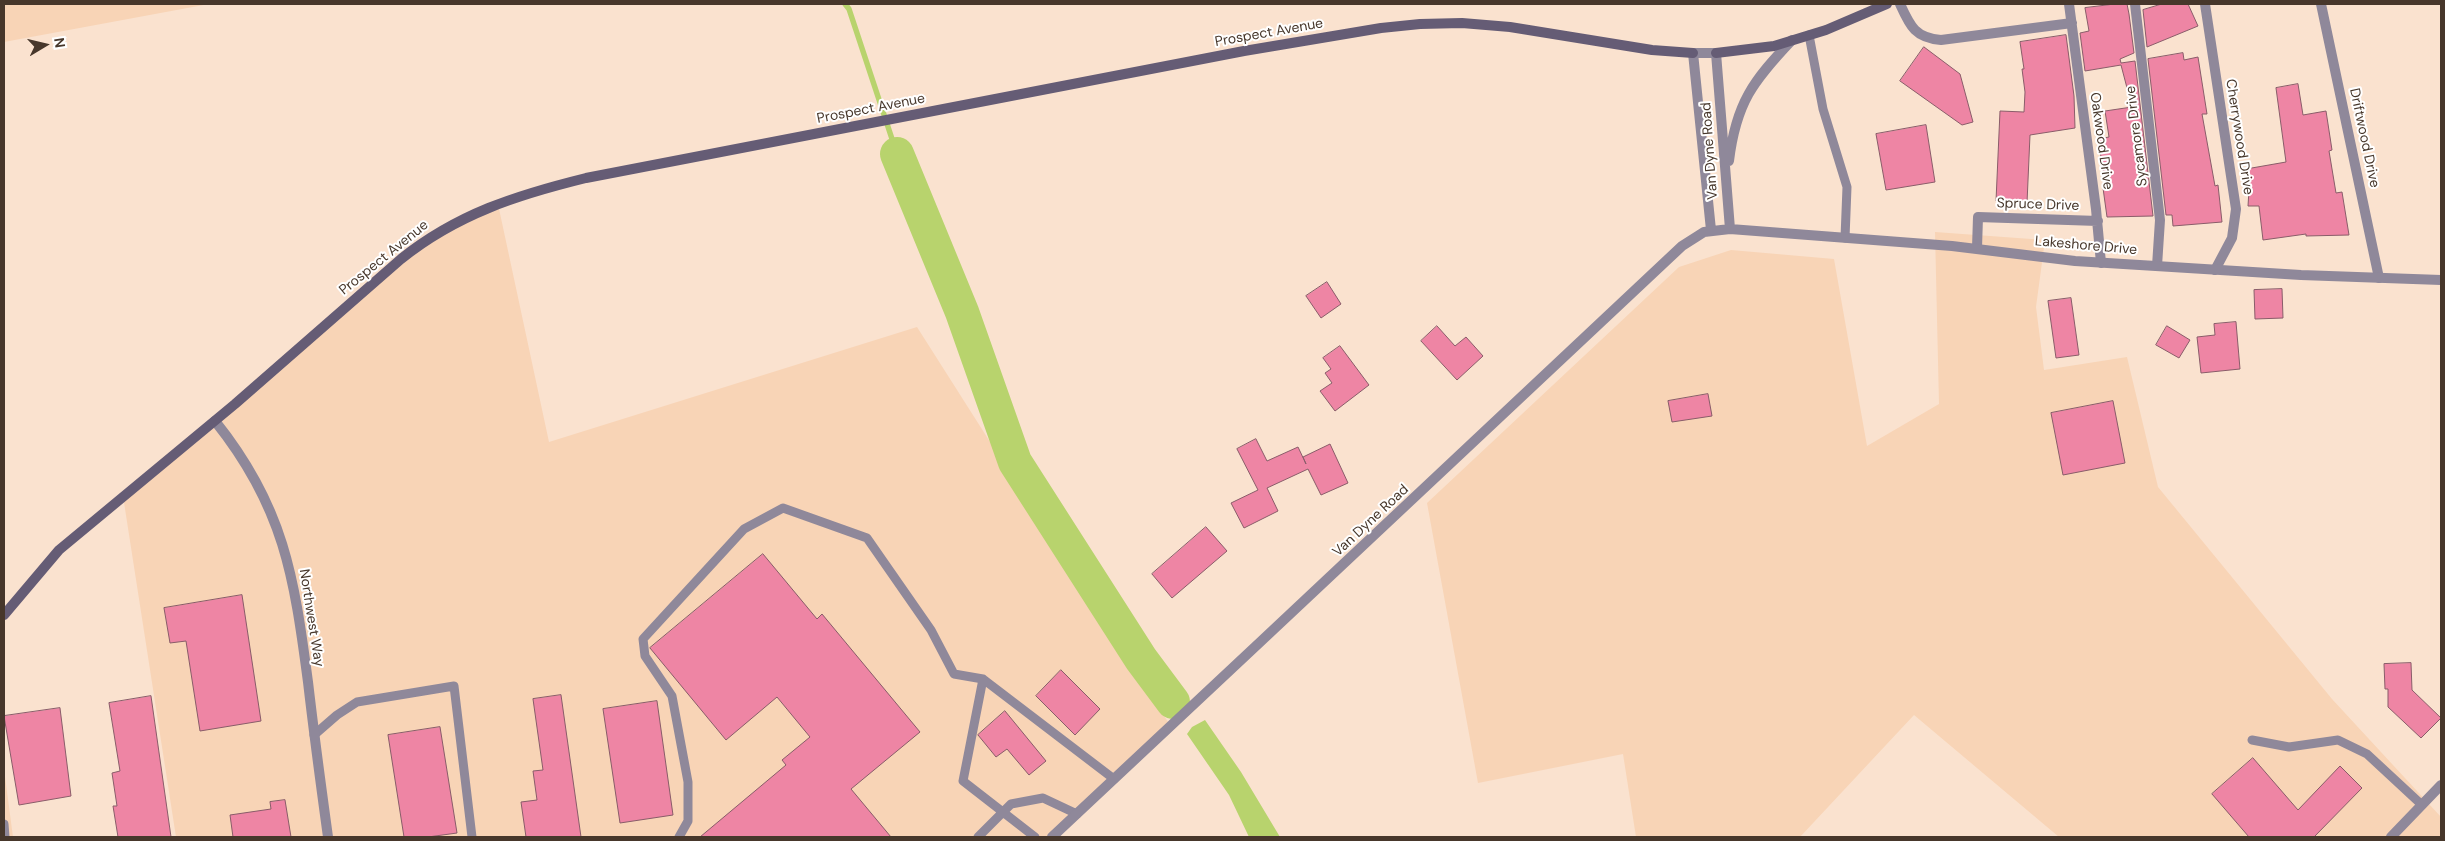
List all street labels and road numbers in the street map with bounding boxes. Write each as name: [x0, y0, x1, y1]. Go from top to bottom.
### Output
street label: Prospect Avenue: [1214, 15, 1324, 51]
street label: Cherrywood Drive: [2222, 78, 2256, 196]
street label: Sycamore Drive: [2122, 85, 2152, 187]
street label: Driftwood Drive: [2345, 87, 2383, 189]
street label: Prospect Avenue: [816, 90, 926, 128]
street label: Oakwood Drive: [2086, 91, 2116, 191]
street label: Van Dyne Road: [1698, 102, 1722, 200]
street label: Spruce Drive: [1996, 195, 2080, 215]
street label: Prospect Avenue: [336, 217, 432, 299]
street label: Lakeshore Drive: [2034, 233, 2138, 259]
street label: Van Dyne Road: [1330, 482, 1412, 560]
street label: Northwest Way: [295, 568, 327, 668]

